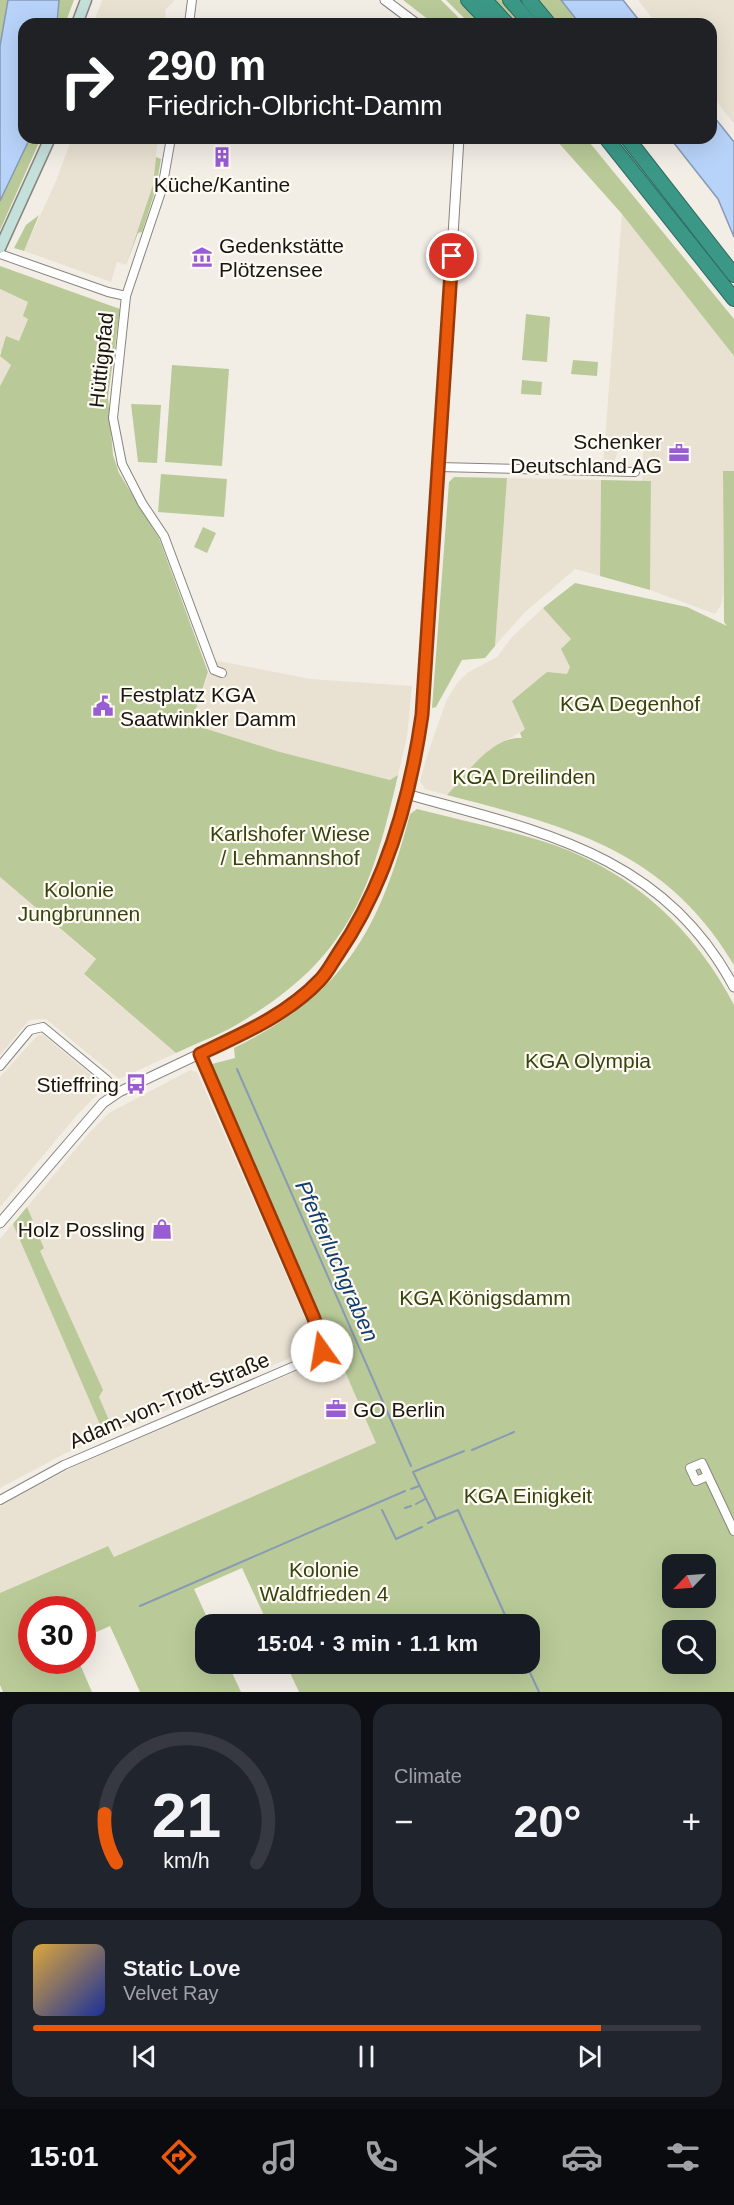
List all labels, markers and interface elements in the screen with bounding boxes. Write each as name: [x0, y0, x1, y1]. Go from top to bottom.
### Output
icon: right: [48, 42, 126, 120]
text: 290 m: [147, 42, 266, 89]
text: Friedrich-Olbricht-Damm: [147, 91, 443, 121]
building icon: Küche/Kantine: [210, 145, 234, 169]
place label: Küche/Kantine: [154, 173, 290, 196]
pin: [426, 230, 477, 281]
place label: Gedenkstätte Plötzensee: [219, 234, 344, 281]
icon: arrive: [435, 239, 468, 272]
museum icon: Gedenkstätte Plötzensee: [190, 245, 214, 269]
street label: Hüttigpfad: [85, 311, 117, 409]
place label: Schenker Deutschland AG: [510, 430, 662, 477]
office icon: Schenker Deutschland AG: [667, 441, 691, 465]
place label: Festplatz KGA Saatwinkler Damm: [120, 683, 296, 730]
park label: KGA Degenhof: [560, 692, 700, 715]
public building icon: Festplatz KGA Saatwinkler Damm: [91, 694, 115, 718]
park label: KGA Dreilinden: [452, 765, 596, 788]
park label: Karlshofer Wiese / Lehmannshof: [210, 822, 370, 869]
park label: Kolonie Jungbrunnen: [18, 878, 140, 925]
park label: KGA Olympia: [525, 1049, 651, 1072]
bus stop icon: Stieffring: [124, 1072, 148, 1096]
place label: Stieffring: [37, 1073, 119, 1096]
water label: Pfefferluchgraben: [290, 1177, 384, 1345]
shop icon: Holz Possling: [150, 1217, 174, 1241]
place label: Holz Possling: [18, 1218, 145, 1241]
park label: KGA Königsdamm: [399, 1286, 571, 1309]
position arrow: [290, 1319, 354, 1383]
street label: Adam-von-Trott-Straße: [66, 1347, 272, 1453]
office icon: GO Berlin: [324, 1397, 348, 1421]
place label: GO Berlin: [353, 1398, 445, 1421]
park label: KGA Einigkeit: [464, 1484, 592, 1507]
north arrow: [662, 1554, 716, 1608]
map controls: [662, 1554, 716, 1674]
park label: Kolonie Waldfrieden 4: [260, 1558, 389, 1605]
speed limit sign: 30: [18, 1596, 96, 1674]
button: search: [662, 1620, 716, 1674]
text: 15:04 · 3 min · 1.1 km: [257, 1631, 478, 1656]
text: Climate: [394, 1765, 462, 1787]
text: 21: [152, 1781, 221, 1850]
text: 20°: [513, 1796, 582, 1847]
text: −: [394, 1803, 413, 1840]
text: +: [682, 1803, 701, 1840]
text: km/h: [163, 1849, 210, 1873]
text: Static Love: [123, 1956, 240, 1981]
text: Velvet Ray: [123, 1982, 219, 2004]
icon: previous: [128, 2040, 161, 2073]
icon: pause: [350, 2040, 383, 2073]
icon: next: [573, 2040, 606, 2073]
icon: directions: [158, 2136, 200, 2178]
icon: music: [259, 2136, 301, 2178]
icon: phone: [360, 2136, 402, 2178]
icon: climate: [460, 2136, 502, 2178]
icon: car: [561, 2136, 603, 2178]
icon: filters: [662, 2136, 704, 2178]
text: 15:01: [29, 2142, 99, 2172]

